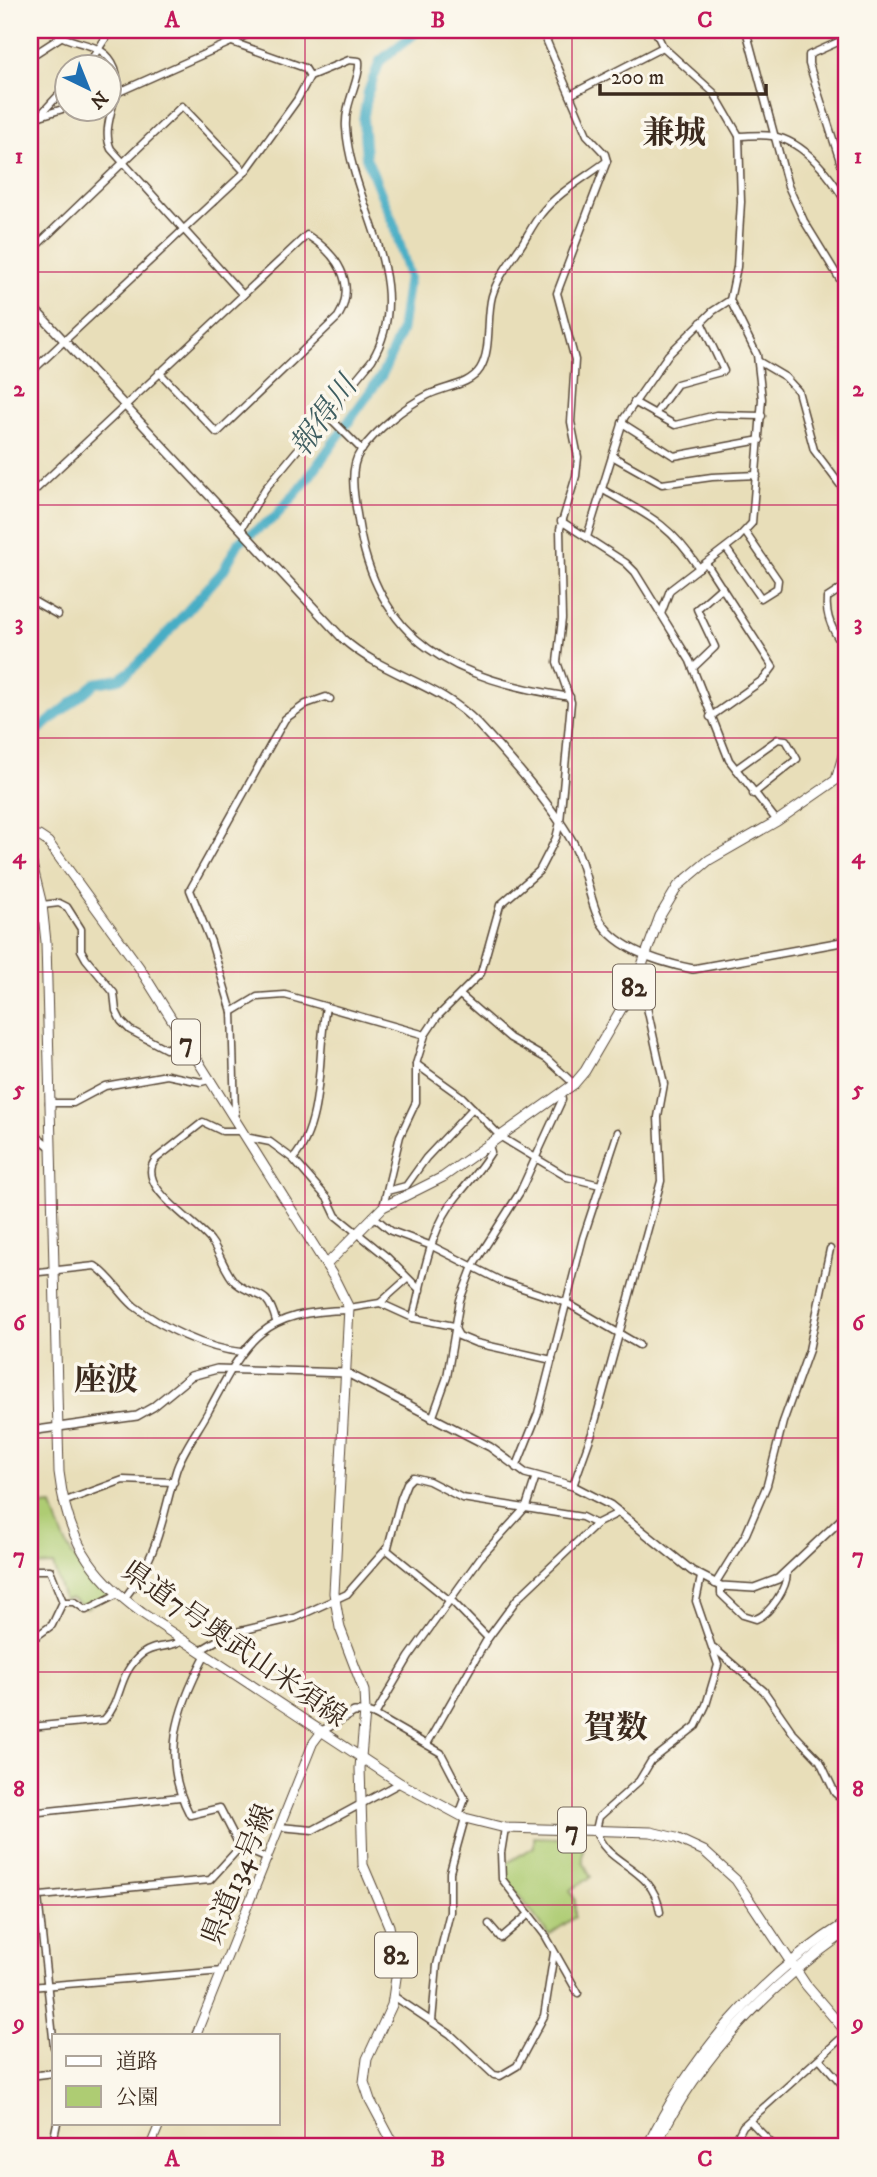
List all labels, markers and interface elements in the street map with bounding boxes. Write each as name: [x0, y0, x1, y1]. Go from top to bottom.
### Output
text: A: [164, 6, 181, 35]
text: B: [431, 6, 445, 35]
text: C: [697, 6, 713, 35]
north arrow: [52, 52, 122, 122]
scale bar: [600, 52, 767, 96]
text: 200 m: [611, 65, 664, 91]
text: N: [85, 86, 112, 113]
district label: 兼城: [642, 114, 706, 154]
text: 1: [15, 142, 23, 171]
text: 1: [854, 142, 862, 171]
water label: 報得川: [283, 367, 367, 464]
text: 2: [13, 375, 25, 404]
text: 2: [852, 375, 864, 404]
text: 3: [15, 609, 23, 638]
text: 3: [854, 609, 862, 638]
text: 4: [12, 842, 27, 871]
text: 4: [851, 842, 866, 871]
road number: 82: [613, 964, 655, 1010]
road number: 7: [172, 1020, 200, 1064]
text: 5: [12, 1075, 25, 1104]
text: 5: [851, 1075, 864, 1104]
text: 6: [13, 1309, 27, 1338]
text: 6: [852, 1309, 866, 1338]
district label: 座波: [74, 1361, 138, 1401]
text: 7: [13, 1542, 25, 1571]
text: 7: [852, 1542, 864, 1571]
street label: 県道7号奥武山米須線: [115, 1553, 353, 1735]
district label: 賀数: [584, 1709, 648, 1749]
text: 8: [13, 1775, 25, 1804]
text: 8: [852, 1775, 864, 1804]
street label: 県道134号線: [194, 1799, 282, 1950]
road number: 7: [558, 1808, 586, 1853]
road number: 82: [375, 1932, 417, 1978]
text: 9: [11, 2009, 25, 2038]
text: 9: [850, 2009, 864, 2038]
legend: [52, 2034, 280, 2124]
text: 道路: [116, 2049, 158, 2075]
text: 公園: [116, 2085, 158, 2111]
text: A: [164, 2145, 181, 2174]
text: B: [431, 2145, 445, 2174]
text: C: [697, 2145, 713, 2174]

